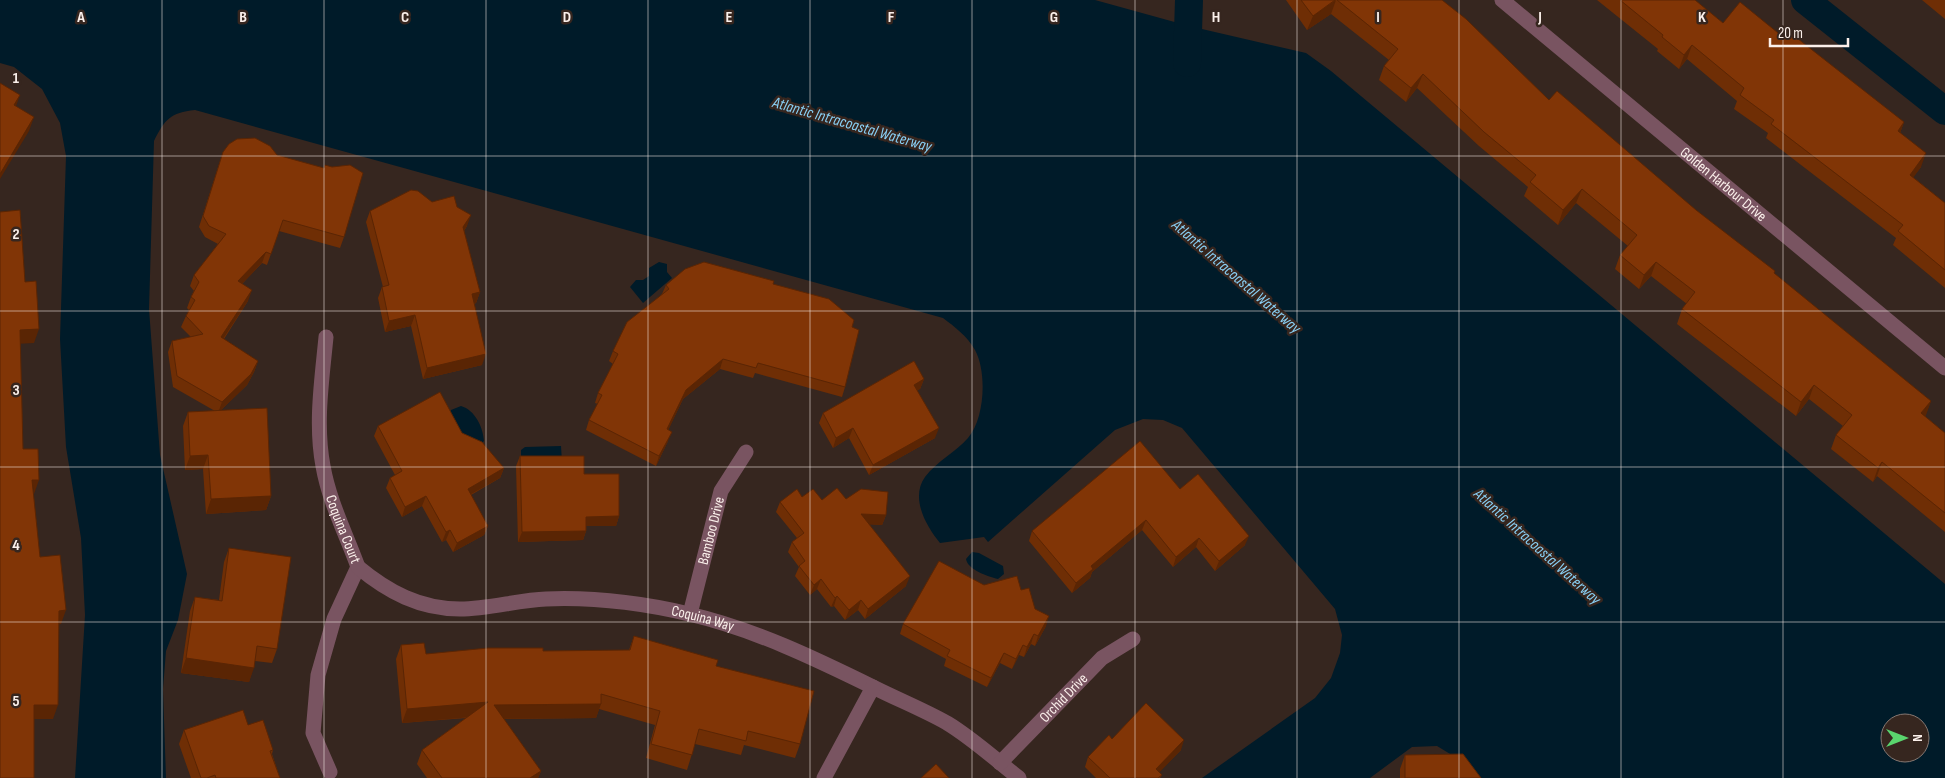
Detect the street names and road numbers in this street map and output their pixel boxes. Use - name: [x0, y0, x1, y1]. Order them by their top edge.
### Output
- street label: Golden Harbour Drive: [1676, 143, 1771, 226]
- street label: Coquina Court: [321, 492, 365, 567]
- street label: Bamboo Drive: [693, 495, 729, 567]
- street label: Coquina Way: [670, 601, 737, 636]
- street label: Orchid Drive: [1035, 669, 1092, 726]

